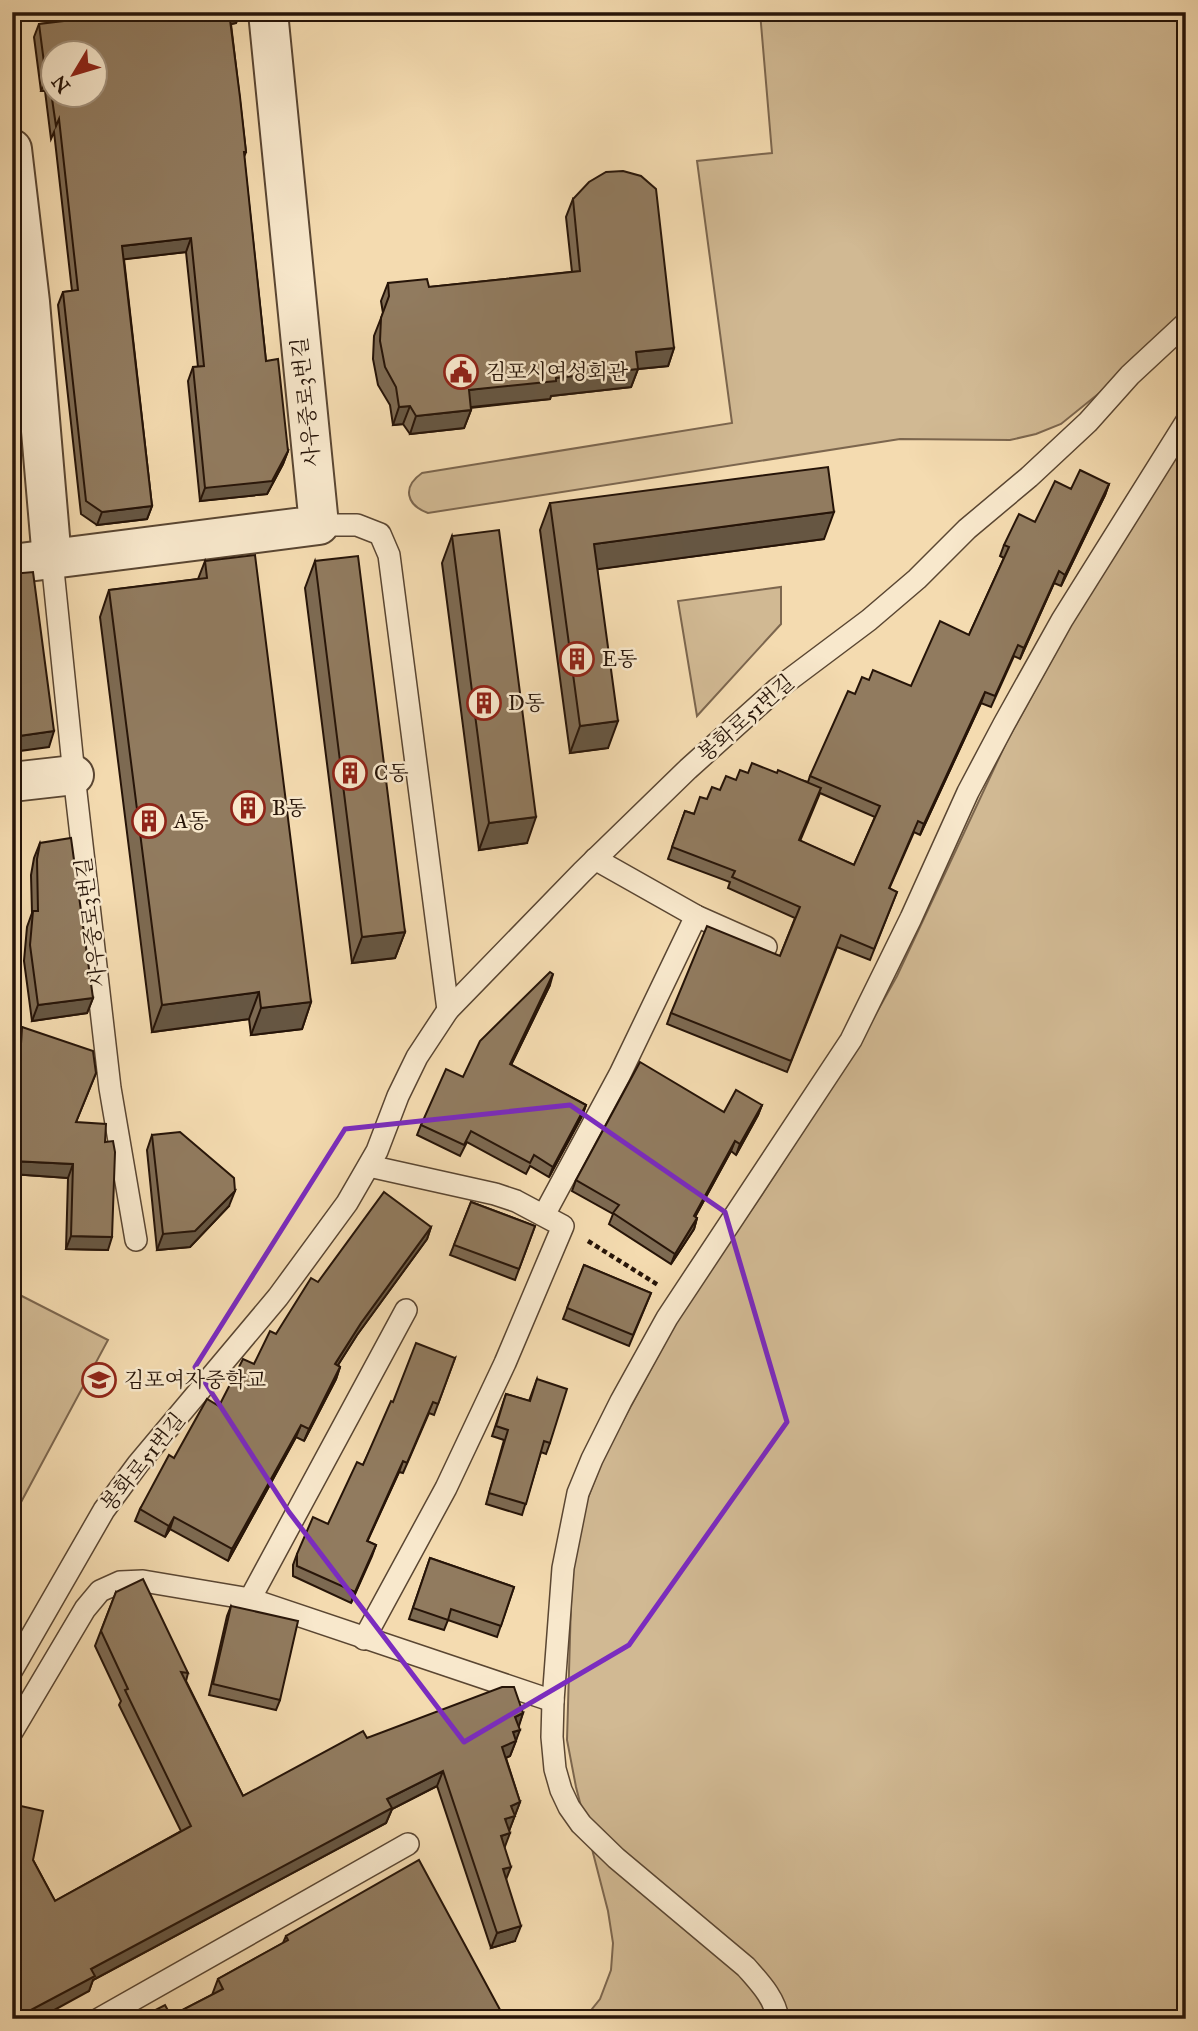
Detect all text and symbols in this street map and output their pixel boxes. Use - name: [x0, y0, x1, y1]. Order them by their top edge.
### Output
- north arrow: [38, 38, 108, 108]
- text: N: [47, 71, 75, 98]
- street label: 사우중로3번길: [286, 336, 326, 468]
- public building icon: 김포시여성회관: [442, 353, 480, 391]
- place label: 김포시여성회관: [486, 359, 629, 385]
- building icon: E동: [558, 640, 596, 678]
- place label: E동: [602, 646, 637, 672]
- street label: 봉화로51번길: [692, 669, 800, 767]
- building icon: D동: [465, 684, 503, 722]
- place label: D동: [508, 690, 545, 716]
- building icon: C동: [331, 754, 369, 792]
- place label: C동: [374, 760, 409, 786]
- building icon: B동: [229, 789, 267, 827]
- place label: B동: [272, 795, 306, 821]
- building icon: A동: [130, 802, 168, 840]
- place label: A동: [173, 808, 208, 834]
- street label: 사우중로3번길: [70, 856, 112, 988]
- school or university icon: 김포여자중학교: [80, 1361, 118, 1399]
- place label: 김포여자중학교: [124, 1367, 266, 1393]
- street label: 봉화로51번길: [95, 1407, 191, 1517]

